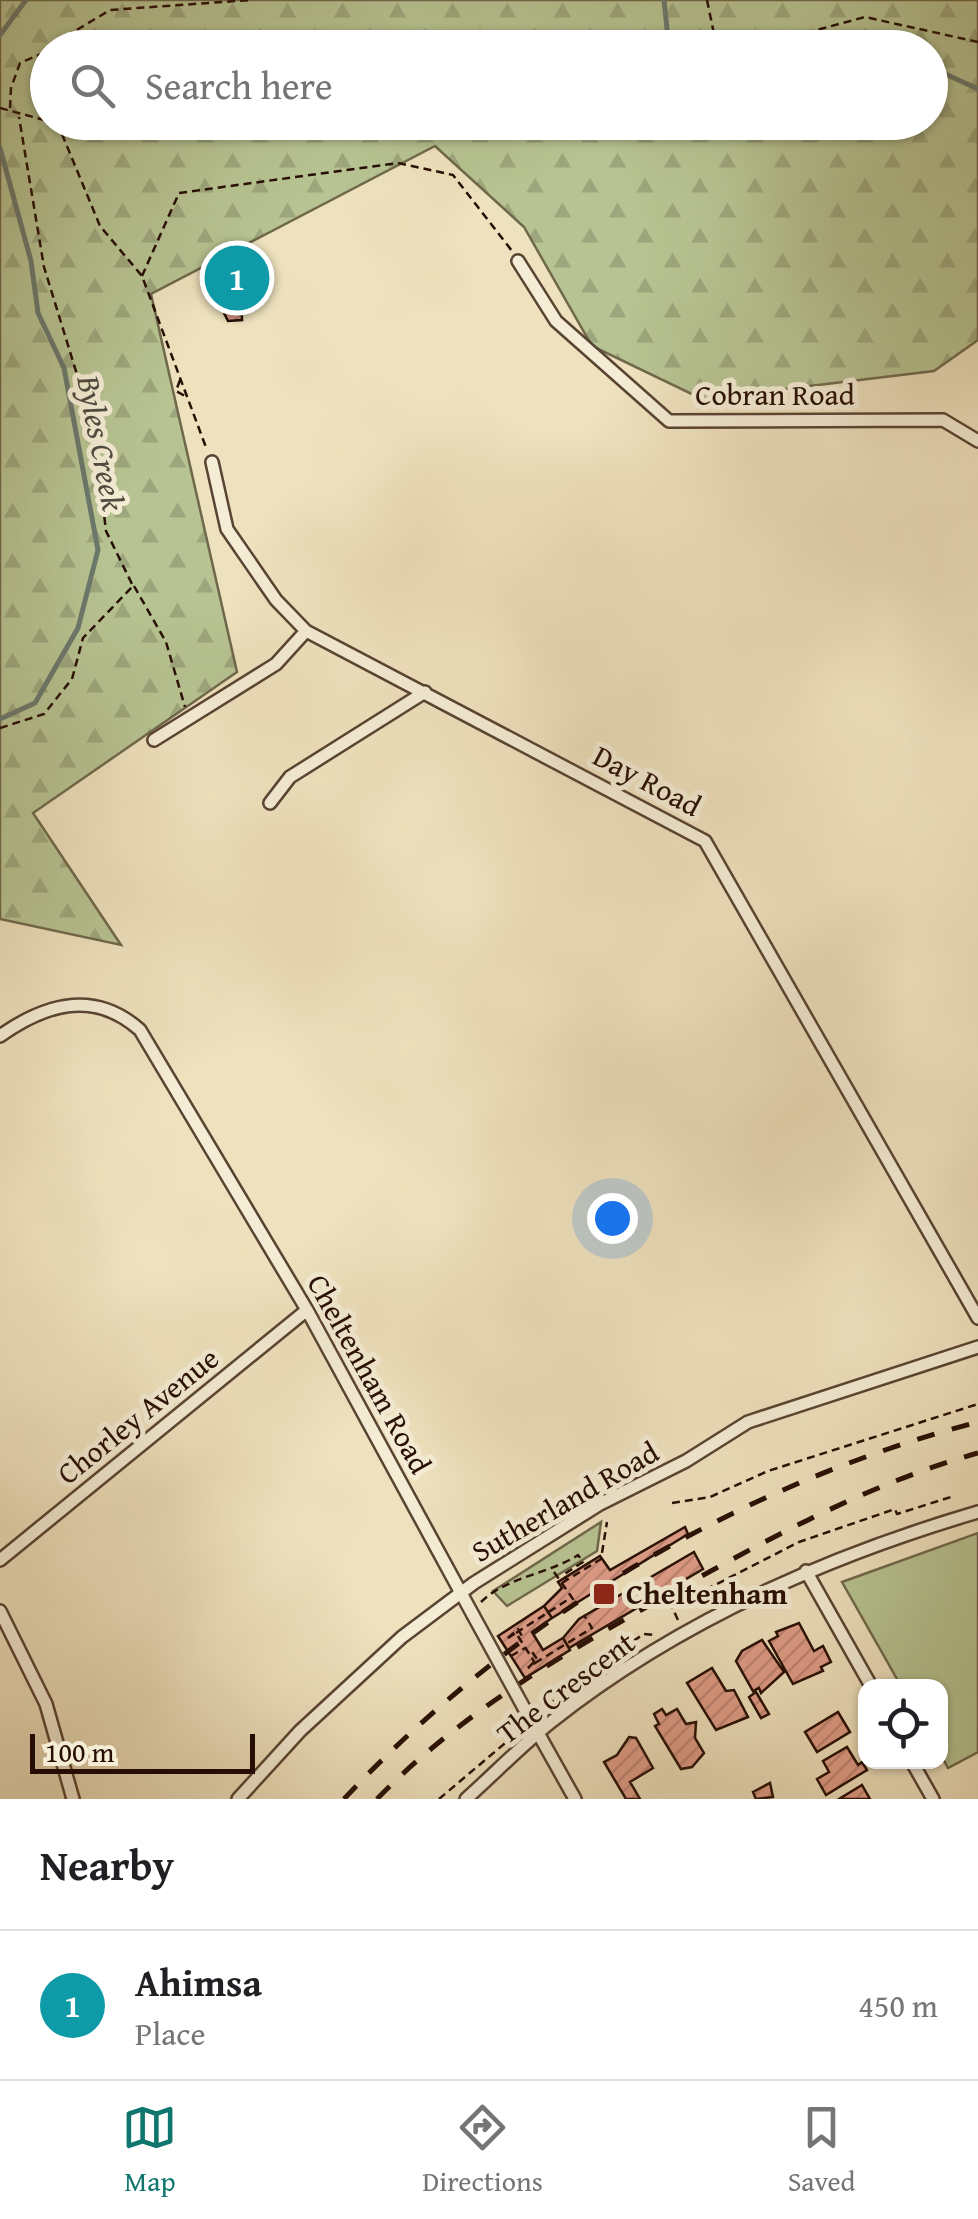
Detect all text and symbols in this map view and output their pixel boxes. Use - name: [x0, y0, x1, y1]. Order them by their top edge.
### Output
- search box: [30, 30, 948, 140]
- text: Search here: [145, 57, 333, 113]
- icon: search: [65, 58, 120, 113]
- pin: 1: [204, 240, 270, 316]
- water label: Byles Creek: [65, 370, 138, 515]
- street label: Cobran Road: [695, 372, 855, 416]
- street label: Day Road: [586, 733, 709, 827]
- your location: [587, 1193, 638, 1244]
- street label: Cheltenham Road: [297, 1266, 443, 1481]
- street label: Chorley Avenue: [47, 1336, 228, 1494]
- street label: Sutherland Road: [463, 1430, 666, 1573]
- place label: Cheltenham: [626, 1571, 788, 1615]
- marker: Cheltenham: [591, 1581, 617, 1607]
- street label: The Crescent: [487, 1620, 644, 1754]
- map controls: [858, 1679, 948, 1769]
- button: locate: [858, 1679, 948, 1769]
- scale bar: [30, 1729, 255, 1774]
- text: 100 m: [45, 1731, 114, 1772]
- text: Nearby: [40, 1834, 174, 1895]
- text: Ahimsa: [135, 1954, 262, 2010]
- text: 1: [64, 1982, 81, 2029]
- text: 450 m: [859, 1982, 938, 2029]
- text: Place: [135, 2010, 206, 2057]
- tab: Map: [122, 2100, 177, 2201]
- tab: Directions: [422, 2100, 543, 2201]
- tab: Saved: [788, 2100, 856, 2201]

